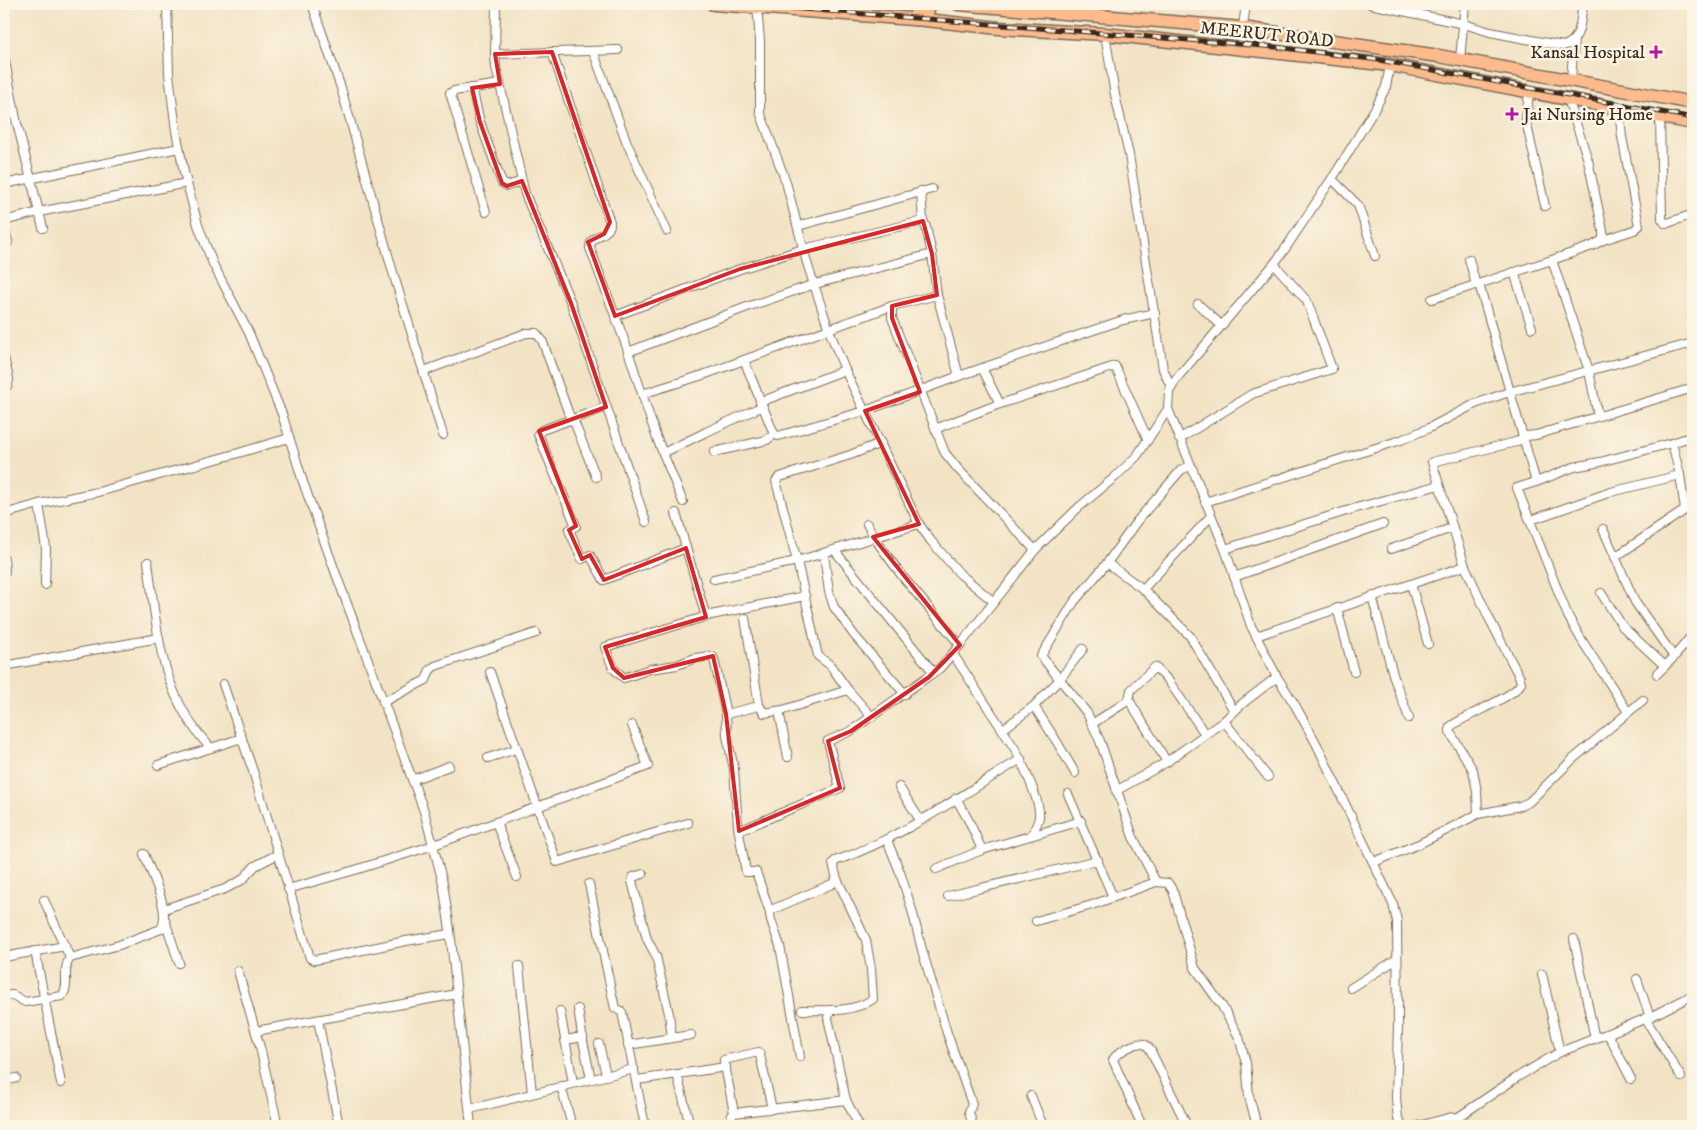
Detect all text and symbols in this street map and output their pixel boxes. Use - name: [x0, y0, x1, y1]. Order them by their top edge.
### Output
- street label: MEERUT ROAD: [1199, 17, 1335, 53]
- place label: Kansal Hospital: [1530, 42, 1646, 64]
- marker: Kansal Hospital: [1649, 45, 1663, 59]
- place label: Jai Nursing Home: [1521, 104, 1653, 126]
- marker: Jai Nursing Home: [1505, 107, 1519, 121]

